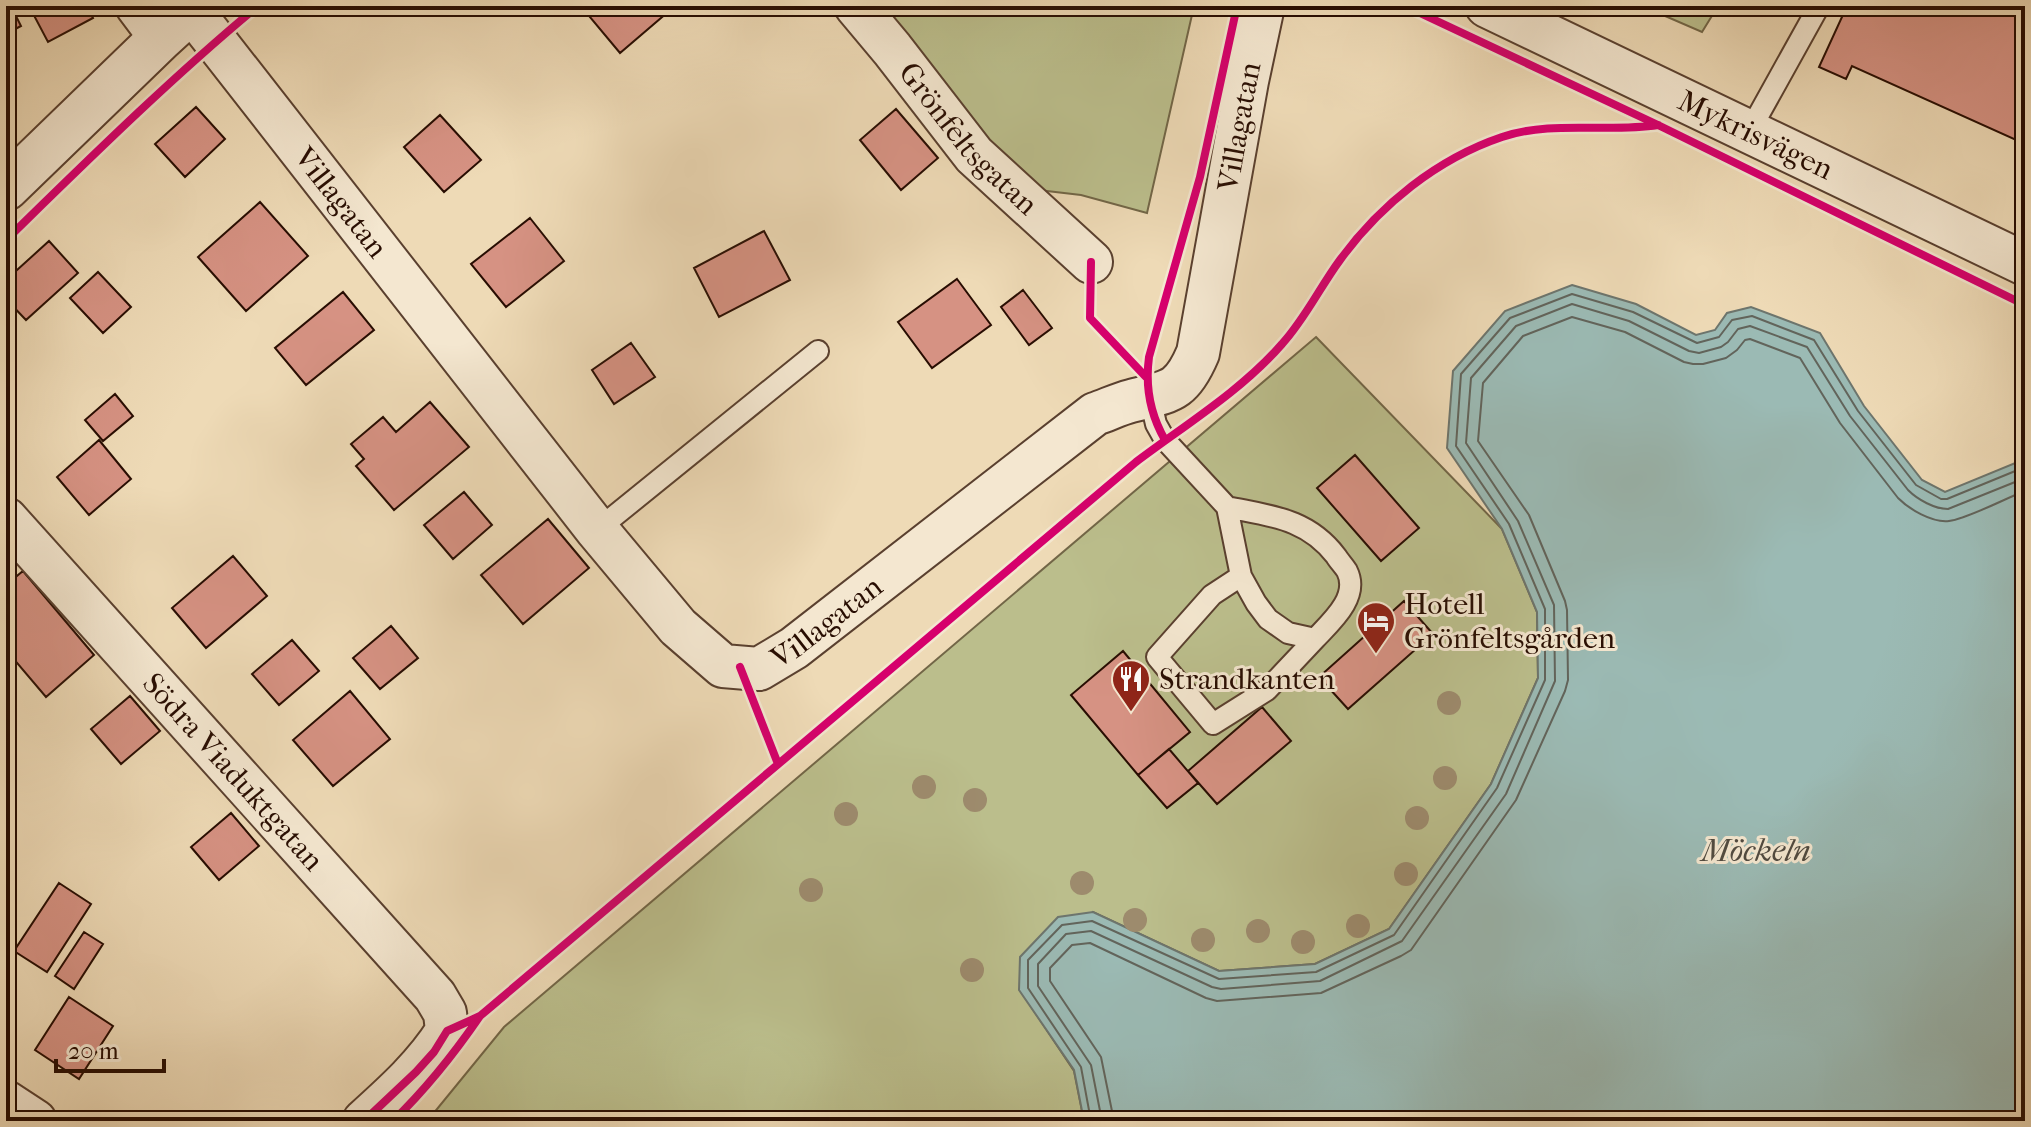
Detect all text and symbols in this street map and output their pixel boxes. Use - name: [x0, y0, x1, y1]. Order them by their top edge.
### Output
- street label: Grönfeltsgatan: [891, 56, 1045, 223]
- street label: Villagatan: [1210, 58, 1269, 195]
- street label: Mykrisvägen: [1672, 83, 1839, 188]
- street label: Villagatan: [286, 140, 395, 265]
- street label: Villagatan: [764, 569, 890, 676]
- place label: Hotell Grönfeltsgården: [1404, 587, 1616, 656]
- hotel icon: Hotell Grönfeltsgården: [1355, 600, 1397, 655]
- restaurant icon: Strandkanten: [1110, 658, 1152, 713]
- place label: Strandkanten: [1159, 662, 1335, 697]
- street label: Södra Viaduktgatan: [135, 666, 331, 879]
- water label: Möckeln: [1699, 832, 1811, 869]
- scale bar: [56, 1023, 164, 1073]
- text: 20 m: [68, 1037, 119, 1065]

